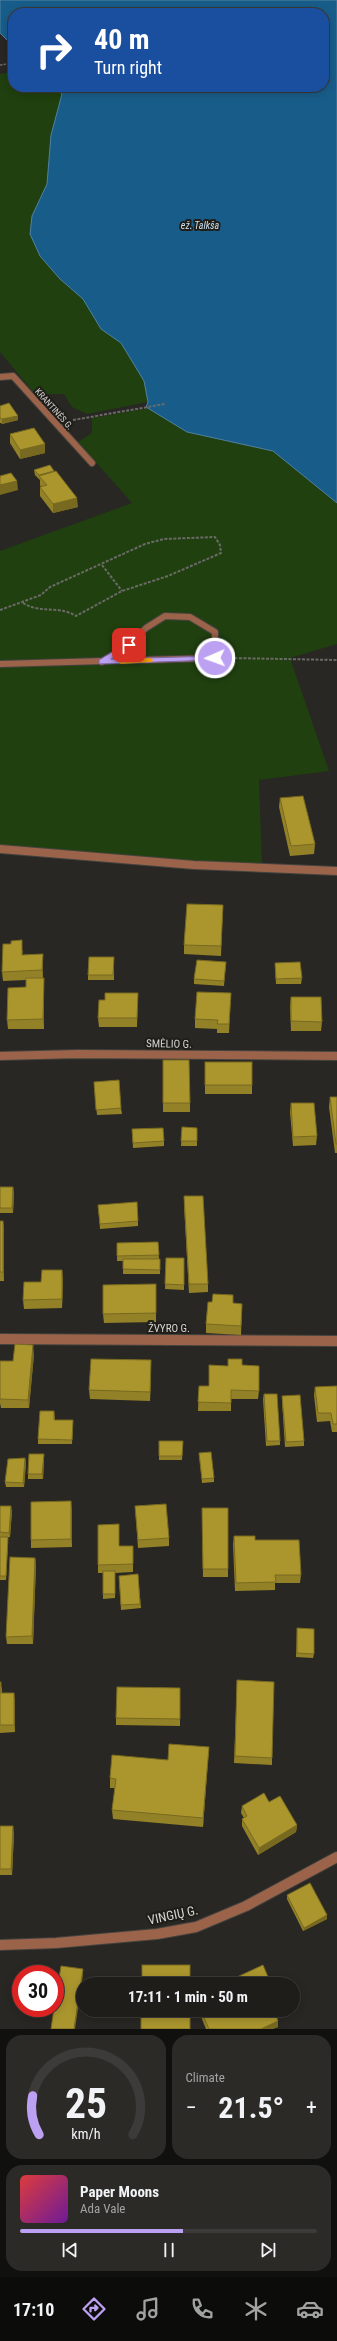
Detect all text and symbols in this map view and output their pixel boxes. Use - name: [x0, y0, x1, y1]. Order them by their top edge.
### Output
- text: 40 m: [94, 23, 150, 56]
- icon: right: [28, 24, 80, 76]
- text: Turn right: [94, 57, 162, 78]
- water label: ež. Talkša: [181, 220, 219, 231]
- street label: KRANTINĖS G.: [33, 386, 75, 432]
- pin: [112, 628, 146, 662]
- icon: arrive: [118, 634, 140, 656]
- position arrow: [194, 637, 236, 679]
- street label: SMĖLIO G.: [146, 1037, 192, 1051]
- street label: ŽVYRO G.: [148, 1322, 190, 1335]
- street label: VINGIŲ G.: [147, 1902, 199, 1928]
- speed limit sign: 30: [12, 1965, 64, 2017]
- text: 17:11 · 1 min · 50 m: [128, 1988, 248, 2006]
- text: Climate: [186, 2070, 225, 2085]
- text: 25: [65, 2079, 107, 2128]
- text: 21.5°: [218, 2090, 284, 2125]
- text: −: [186, 2095, 197, 2120]
- text: +: [306, 2095, 317, 2120]
- text: km/h: [71, 2126, 100, 2142]
- text: Paper Moons: [80, 2183, 159, 2201]
- text: Ada Vale: [80, 2201, 125, 2216]
- icon: previous: [59, 2239, 81, 2261]
- icon: pause: [158, 2239, 180, 2261]
- icon: next: [257, 2239, 279, 2261]
- icon: directions: [80, 2295, 108, 2323]
- icon: music: [134, 2295, 162, 2323]
- icon: phone: [188, 2295, 216, 2323]
- icon: climate: [242, 2295, 270, 2323]
- icon: car: [296, 2295, 324, 2323]
- text: 17:10: [13, 2299, 54, 2320]

